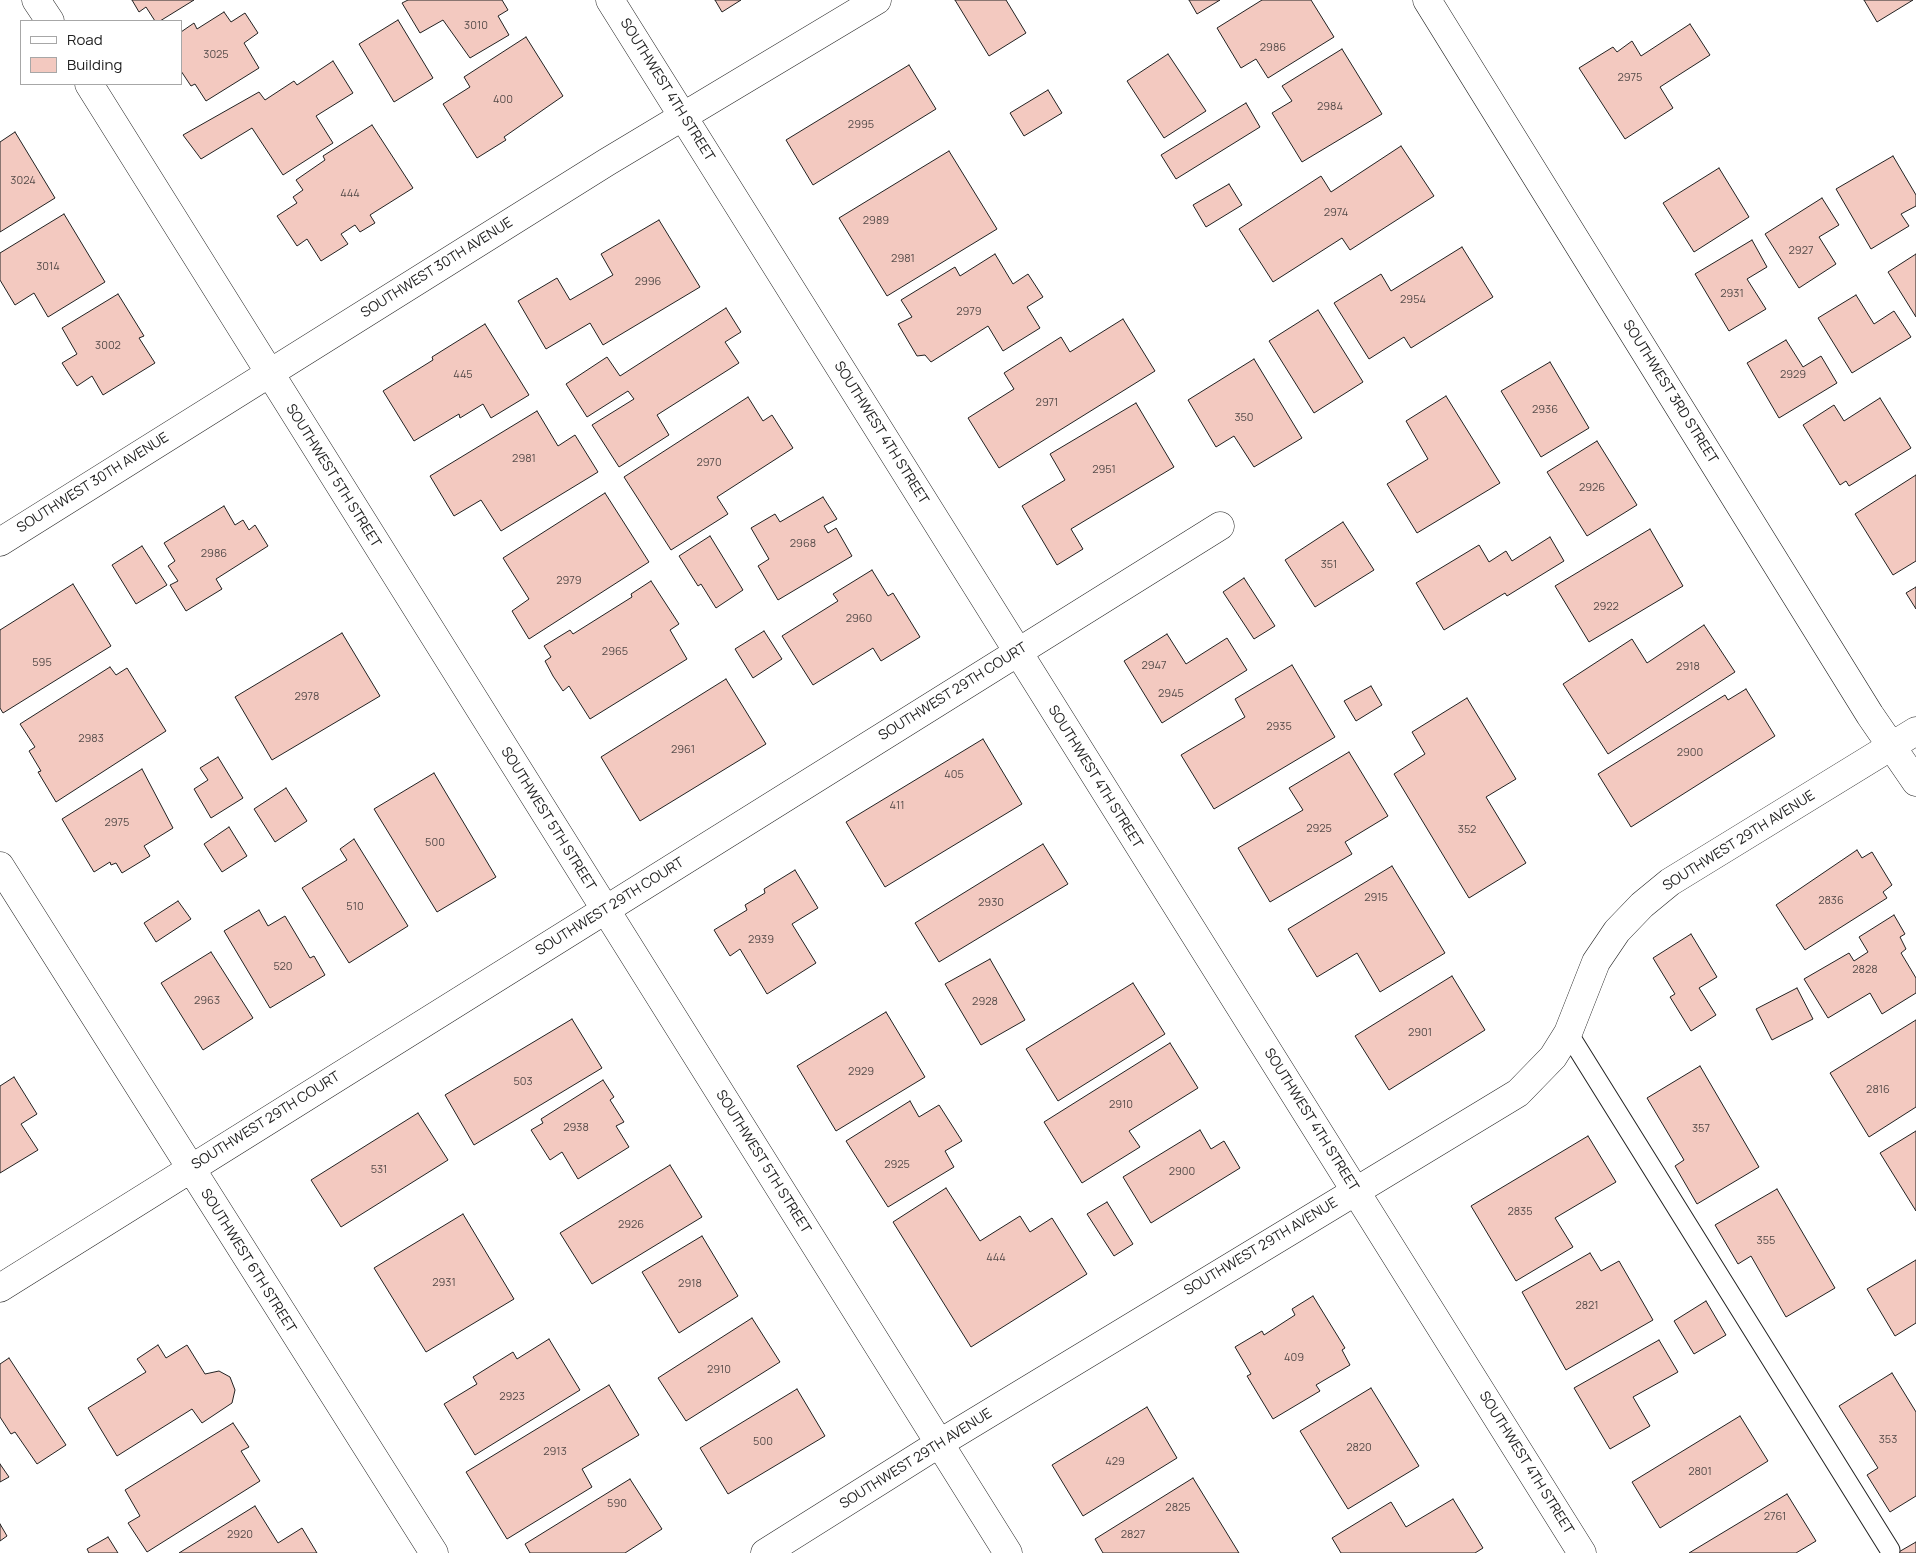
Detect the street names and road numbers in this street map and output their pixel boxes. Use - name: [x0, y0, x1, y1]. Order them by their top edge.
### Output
- street label: SOUTHWEST 4TH STREET: [616, 15, 718, 165]
- street label: SOUTHWEST 30TH AVENUE: [358, 214, 516, 322]
- street label: SOUTHWEST 3RD STREET: [1619, 317, 1721, 467]
- street label: SOUTHWEST 4TH STREET: [830, 358, 932, 508]
- street label: SOUTHWEST 5TH STREET: [282, 401, 384, 551]
- street label: SOUTHWEST 30TH AVENUE: [14, 429, 172, 537]
- street label: SOUTHWEST 29TH COURT: [876, 639, 1030, 745]
- street label: SOUTHWEST 4TH STREET: [1044, 702, 1146, 852]
- street label: SOUTHWEST 5TH STREET: [497, 744, 599, 894]
- street label: SOUTHWEST 29TH AVENUE: [1660, 787, 1818, 895]
- street label: SOUTHWEST 29TH COURT: [533, 854, 687, 960]
- street label: SOUTHWEST 4TH STREET: [1260, 1045, 1362, 1195]
- street label: SOUTHWEST 29TH COURT: [189, 1068, 343, 1174]
- street label: SOUTHWEST 5TH STREET: [712, 1087, 814, 1237]
- street label: SOUTHWEST 6TH STREET: [197, 1186, 299, 1336]
- street label: SOUTHWEST 29TH AVENUE: [1181, 1194, 1341, 1300]
- street label: SOUTHWEST 4TH STREET: [1475, 1388, 1577, 1538]
- street label: SOUTHWEST 29TH AVENUE: [837, 1405, 995, 1513]

